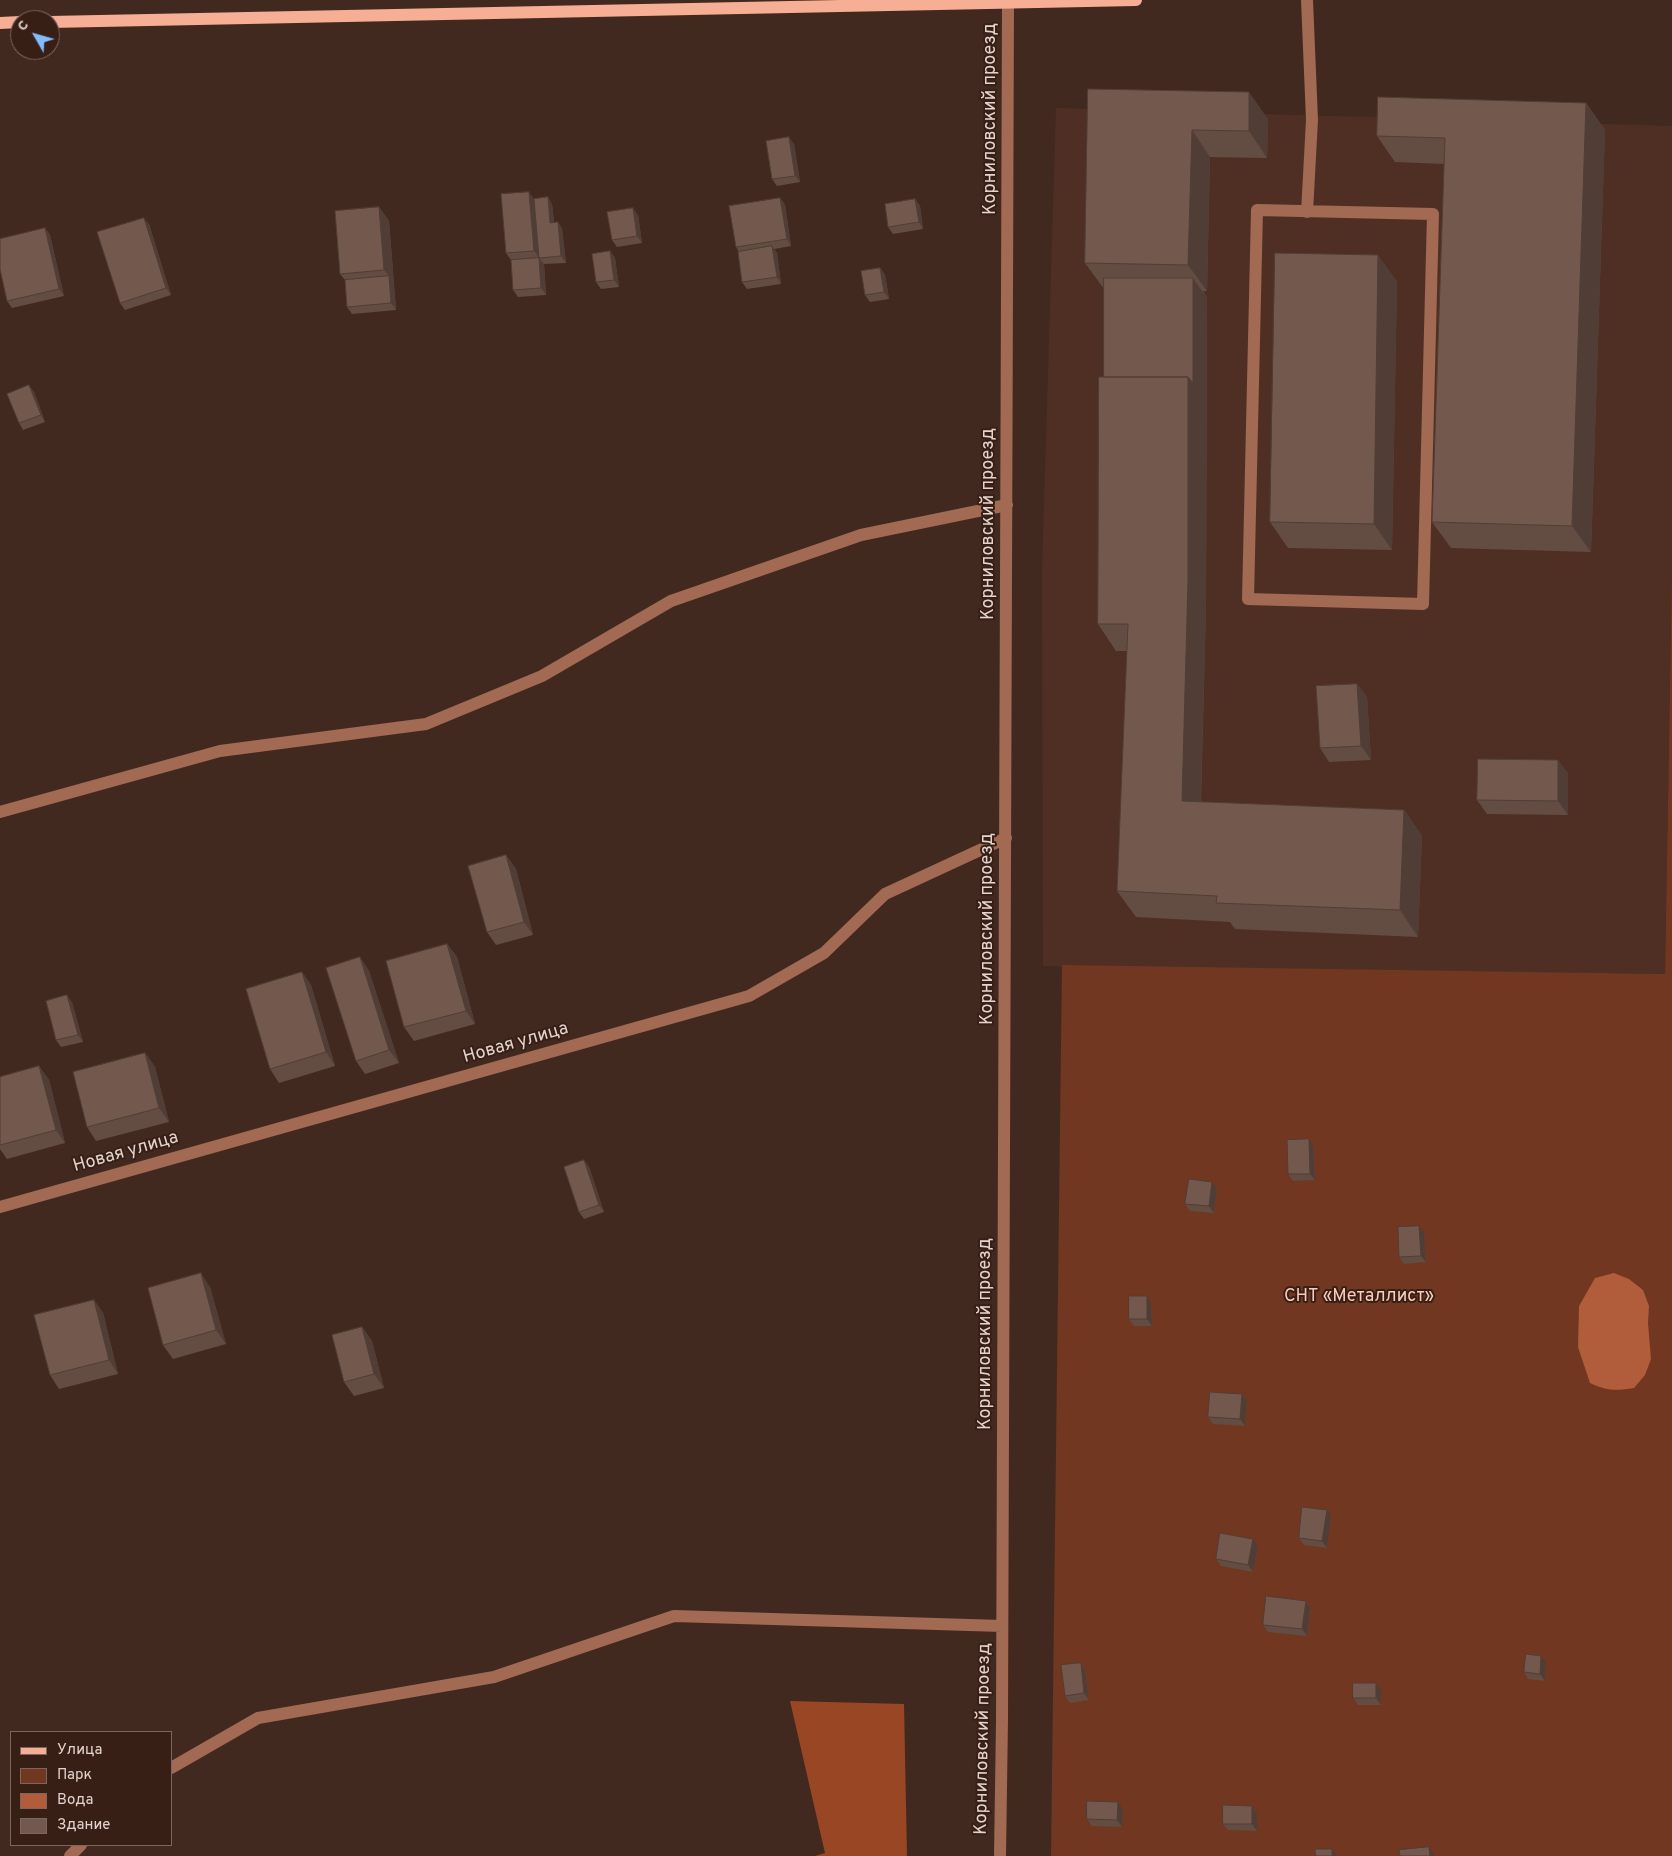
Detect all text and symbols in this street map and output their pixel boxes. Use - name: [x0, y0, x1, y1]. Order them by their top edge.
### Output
- north arrow: [10, 10, 60, 60]
- text: С: [14, 17, 33, 35]
- street label: Корниловский проезд: [980, 23, 1002, 215]
- street label: Корниловский проезд: [978, 428, 1000, 620]
- street label: Корниловский проезд: [977, 833, 999, 1025]
- street label: Новая улица: [461, 1019, 571, 1069]
- street label: Новая улица: [71, 1128, 181, 1178]
- street label: Корниловский проезд: [975, 1238, 997, 1430]
- park label: СНТ «Металлист»: [1284, 1286, 1434, 1308]
- street label: Корниловский проезд: [972, 1643, 996, 1835]
- legend: [10, 1731, 172, 1846]
- text: Улица: [57, 1741, 102, 1760]
- text: Парк: [57, 1766, 92, 1785]
- text: Вода: [57, 1791, 93, 1810]
- text: Здание: [57, 1816, 110, 1835]

